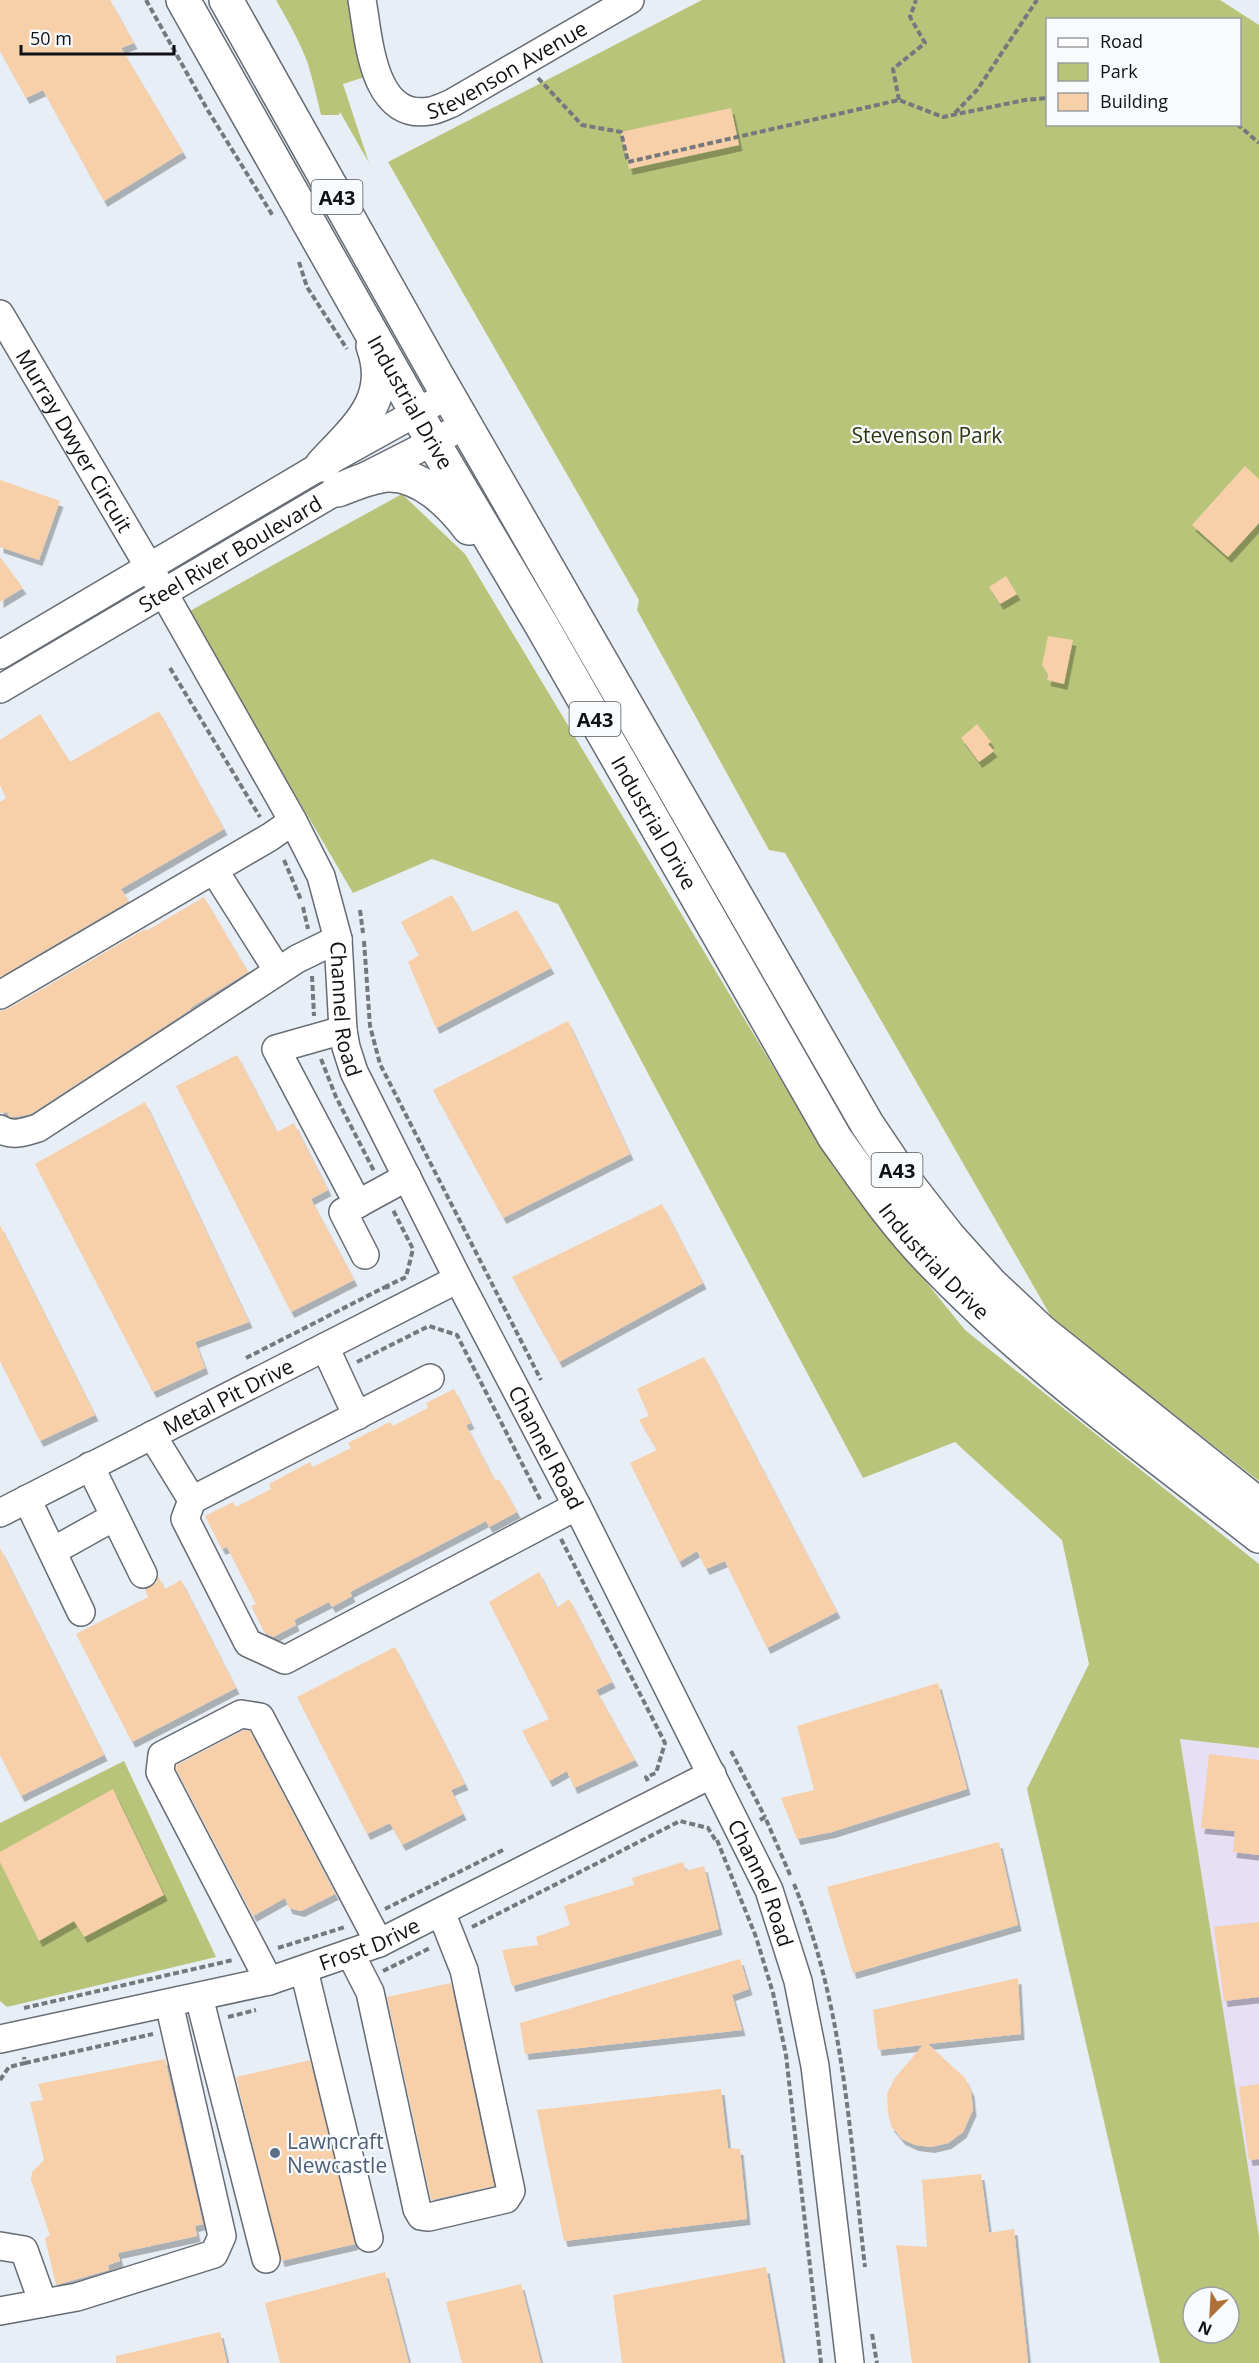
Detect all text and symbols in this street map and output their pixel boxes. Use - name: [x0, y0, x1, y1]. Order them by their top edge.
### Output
- street label: Stevenson Avenue: [424, 14, 592, 125]
- scale bar: [21, 18, 174, 56]
- legend: [1046, 18, 1241, 126]
- text: 50 m: [30, 26, 72, 50]
- text: Road: [1100, 29, 1143, 53]
- text: Park: [1100, 59, 1138, 83]
- text: Building: [1100, 89, 1168, 113]
- road number: A43: [312, 180, 362, 214]
- street label: Industrial Drive: [361, 330, 460, 474]
- street label: Murray Dwyer Circuit: [10, 344, 139, 537]
- park label: Stevenson Park: [852, 421, 1002, 449]
- street label: Steel River Boulevard: [133, 489, 327, 618]
- road number: A43: [570, 702, 620, 736]
- street label: Industrial Drive: [605, 750, 704, 894]
- street label: Channel Road: [324, 941, 369, 1080]
- road number: A43: [872, 1153, 922, 1187]
- street label: Industrial Drive: [873, 1197, 996, 1325]
- street label: Metal Pit Drive: [158, 1352, 298, 1442]
- street label: Channel Road: [502, 1381, 590, 1514]
- street label: Channel Road: [722, 1814, 800, 1950]
- street label: Frost Drive: [315, 1911, 424, 1977]
- place label: Lawncraft Newcastle: [287, 2127, 387, 2179]
- marker: Lawncraft Newcastle: [268, 2146, 282, 2160]
- north arrow: [1181, 2285, 1241, 2345]
- text: N: [1194, 2316, 1215, 2341]

